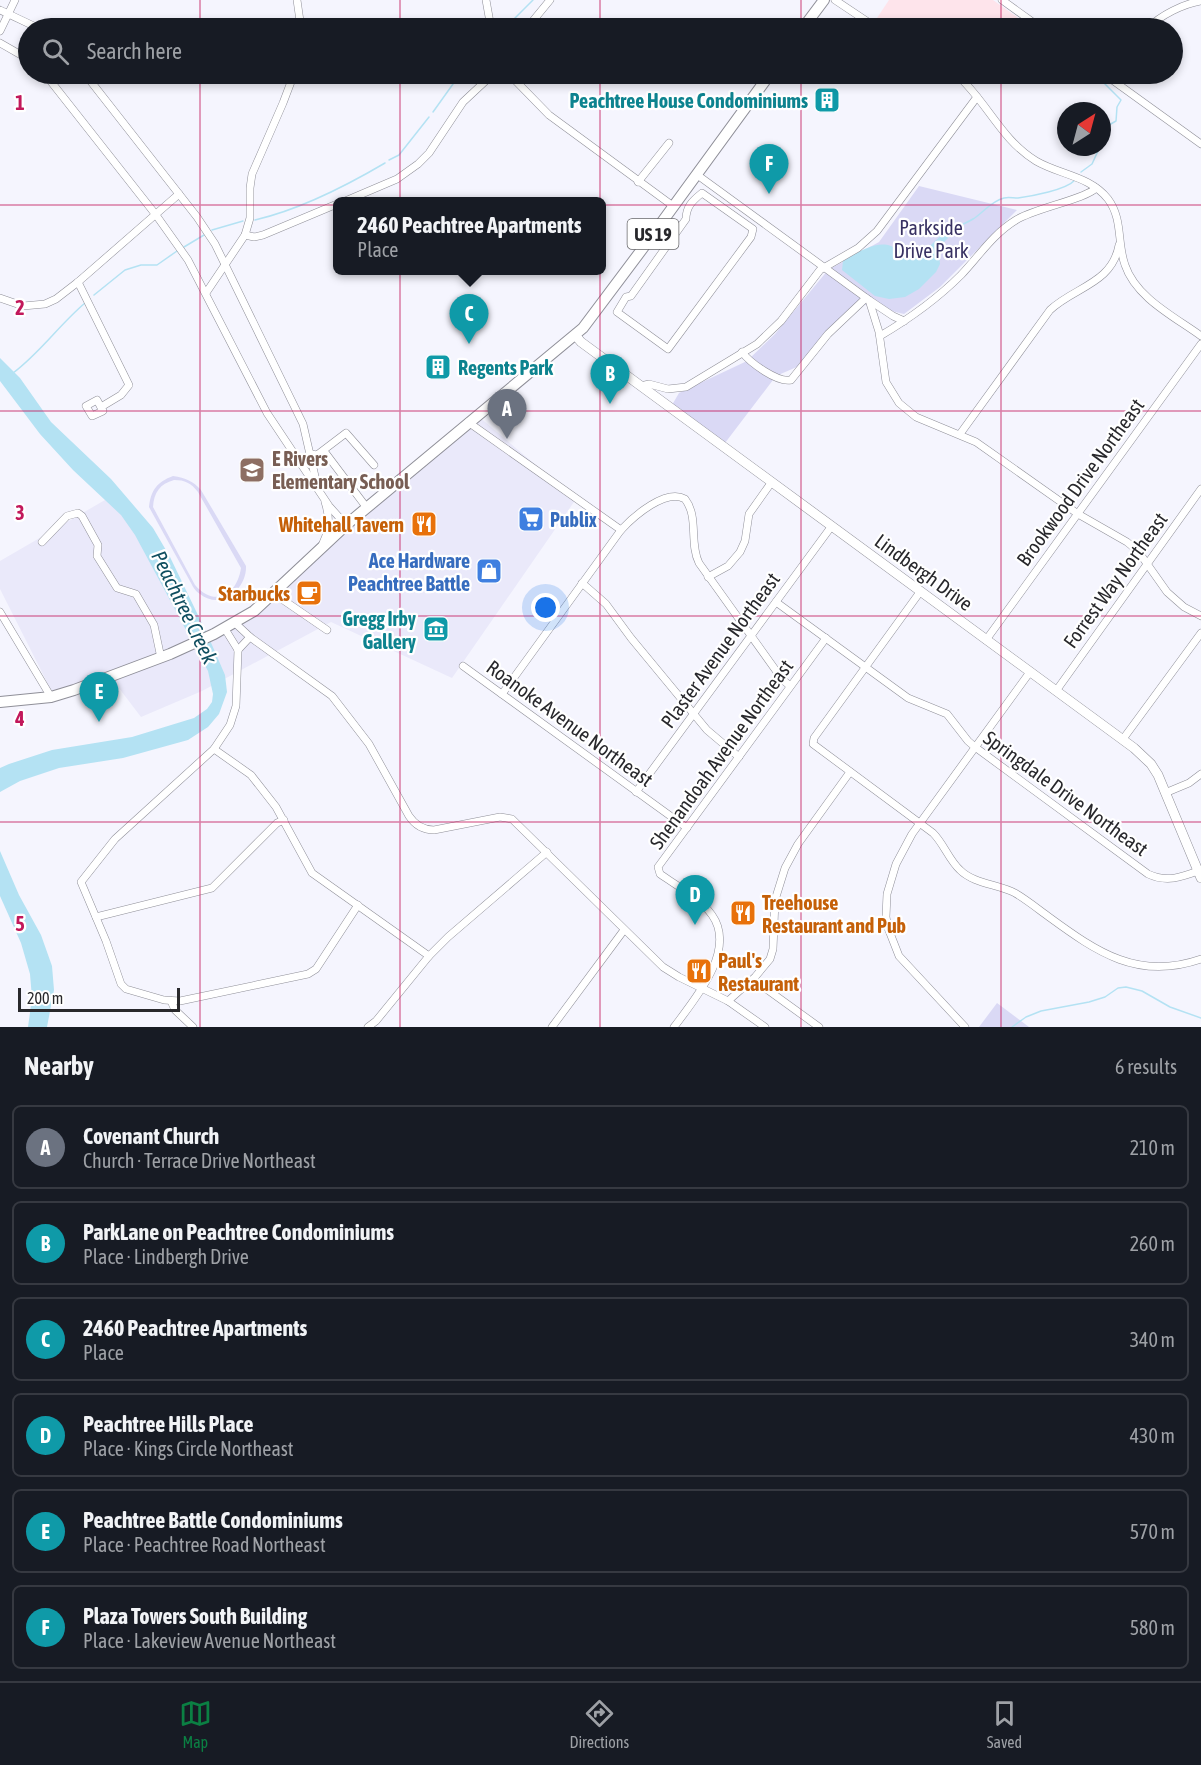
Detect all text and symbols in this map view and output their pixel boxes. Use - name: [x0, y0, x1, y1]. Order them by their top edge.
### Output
- search box: [18, 18, 1183, 84]
- icon: search: [39, 35, 72, 68]
- text: Search here: [87, 38, 182, 64]
- building icon: Peachtree House Condominiums: [812, 85, 842, 115]
- place label: Peachtree House Condominiums: [570, 89, 808, 112]
- text: 1: [15, 91, 25, 114]
- north arrow: [1057, 102, 1111, 156]
- pin: F: [750, 144, 788, 194]
- popup: [333, 197, 606, 275]
- text: 2460 Peachtree Apartments: [357, 212, 582, 238]
- park label: Parkside Drive Park: [894, 216, 969, 262]
- road number: US 19: [628, 219, 678, 249]
- text: Place: [357, 238, 398, 261]
- pin: C: [450, 294, 488, 344]
- text: 2: [15, 296, 25, 319]
- building icon: Regents Park: [423, 352, 453, 382]
- pin: B: [590, 354, 630, 404]
- place label: Regents Park: [458, 356, 553, 379]
- pin: A: [488, 390, 526, 439]
- street label: Brookwood Drive Northeast: [1012, 394, 1148, 570]
- place label: E Rivers Elementary School: [272, 447, 410, 493]
- school or university icon: E Rivers Elementary School: [237, 455, 267, 485]
- text: 3: [15, 501, 25, 524]
- supermarket icon: Publix: [516, 504, 546, 534]
- place label: Publix: [550, 508, 597, 531]
- street label: Forrest Way Northeast: [1058, 508, 1172, 652]
- restaurant icon: Whitehall Tavern: [409, 509, 439, 539]
- place label: Whitehall Tavern: [278, 513, 404, 536]
- street label: Lindbergh Drive: [871, 529, 977, 615]
- water label: Peachtree Creek: [147, 546, 223, 668]
- place label: Ace Hardware Peachtree Battle: [348, 549, 470, 595]
- shop icon: Ace Hardware Peachtree Battle: [474, 556, 504, 586]
- street label: Plaster Avenue Northeast: [656, 568, 784, 732]
- cafe icon: Starbucks: [294, 578, 324, 608]
- place label: Starbucks: [218, 582, 290, 605]
- your location: [531, 593, 560, 622]
- place label: Gregg Irby Gallery: [342, 607, 417, 653]
- museum icon: Gregg Irby Gallery: [421, 614, 451, 644]
- street label: Roanoke Avenue Northeast: [482, 655, 658, 791]
- street label: Shenandoah Avenue Northeast: [645, 655, 797, 853]
- pin: E: [80, 672, 118, 722]
- text: 4: [14, 707, 25, 730]
- street label: Springdale Drive Northeast: [980, 726, 1153, 860]
- pin: D: [676, 876, 714, 925]
- place label: Treehouse Restaurant and Pub: [762, 891, 906, 937]
- restaurant icon: Treehouse Restaurant and Pub: [728, 898, 758, 928]
- text: 5: [15, 912, 25, 935]
- place label: Paul's Restaurant: [718, 949, 799, 995]
- restaurant icon: Paul's Restaurant: [684, 956, 714, 986]
- scale bar: [18, 985, 180, 1013]
- text: 200 m: [27, 989, 63, 1007]
- text: Nearby: [24, 1051, 94, 1081]
- text: 6 results: [1115, 1055, 1177, 1078]
- text: Covenant Church: [83, 1123, 219, 1149]
- text: A: [41, 1136, 50, 1159]
- text: 210 m: [1130, 1136, 1175, 1159]
- text: Church · Terrace Drive Northeast: [83, 1149, 316, 1172]
- text: ParkLane on Peachtree Condominiums: [83, 1219, 394, 1245]
- text: B: [41, 1232, 50, 1255]
- text: 260 m: [1130, 1232, 1175, 1255]
- text: Place · Lindbergh Drive: [83, 1245, 249, 1268]
- text: 2460 Peachtree Apartments: [83, 1315, 307, 1341]
- text: C: [41, 1328, 50, 1351]
- text: 340 m: [1130, 1328, 1175, 1351]
- text: Place: [83, 1341, 124, 1364]
- text: Peachtree Hills Place: [83, 1411, 254, 1437]
- text: D: [40, 1424, 51, 1447]
- text: 430 m: [1130, 1424, 1175, 1447]
- text: Place · Kings Circle Northeast: [83, 1437, 294, 1460]
- text: Peachtree Battle Condominiums: [83, 1507, 343, 1533]
- text: E: [41, 1520, 50, 1543]
- text: 570 m: [1130, 1520, 1175, 1543]
- text: Place · Peachtree Road Northeast: [83, 1533, 326, 1556]
- text: Plaza Towers South Building: [83, 1603, 307, 1629]
- text: F: [41, 1616, 50, 1639]
- text: 580 m: [1130, 1616, 1175, 1639]
- text: Place · Lakeview Avenue Northeast: [83, 1629, 336, 1652]
- tab: Map: [179, 1697, 212, 1751]
- tab: Directions: [569, 1697, 629, 1751]
- tab: Saved: [987, 1697, 1022, 1751]

